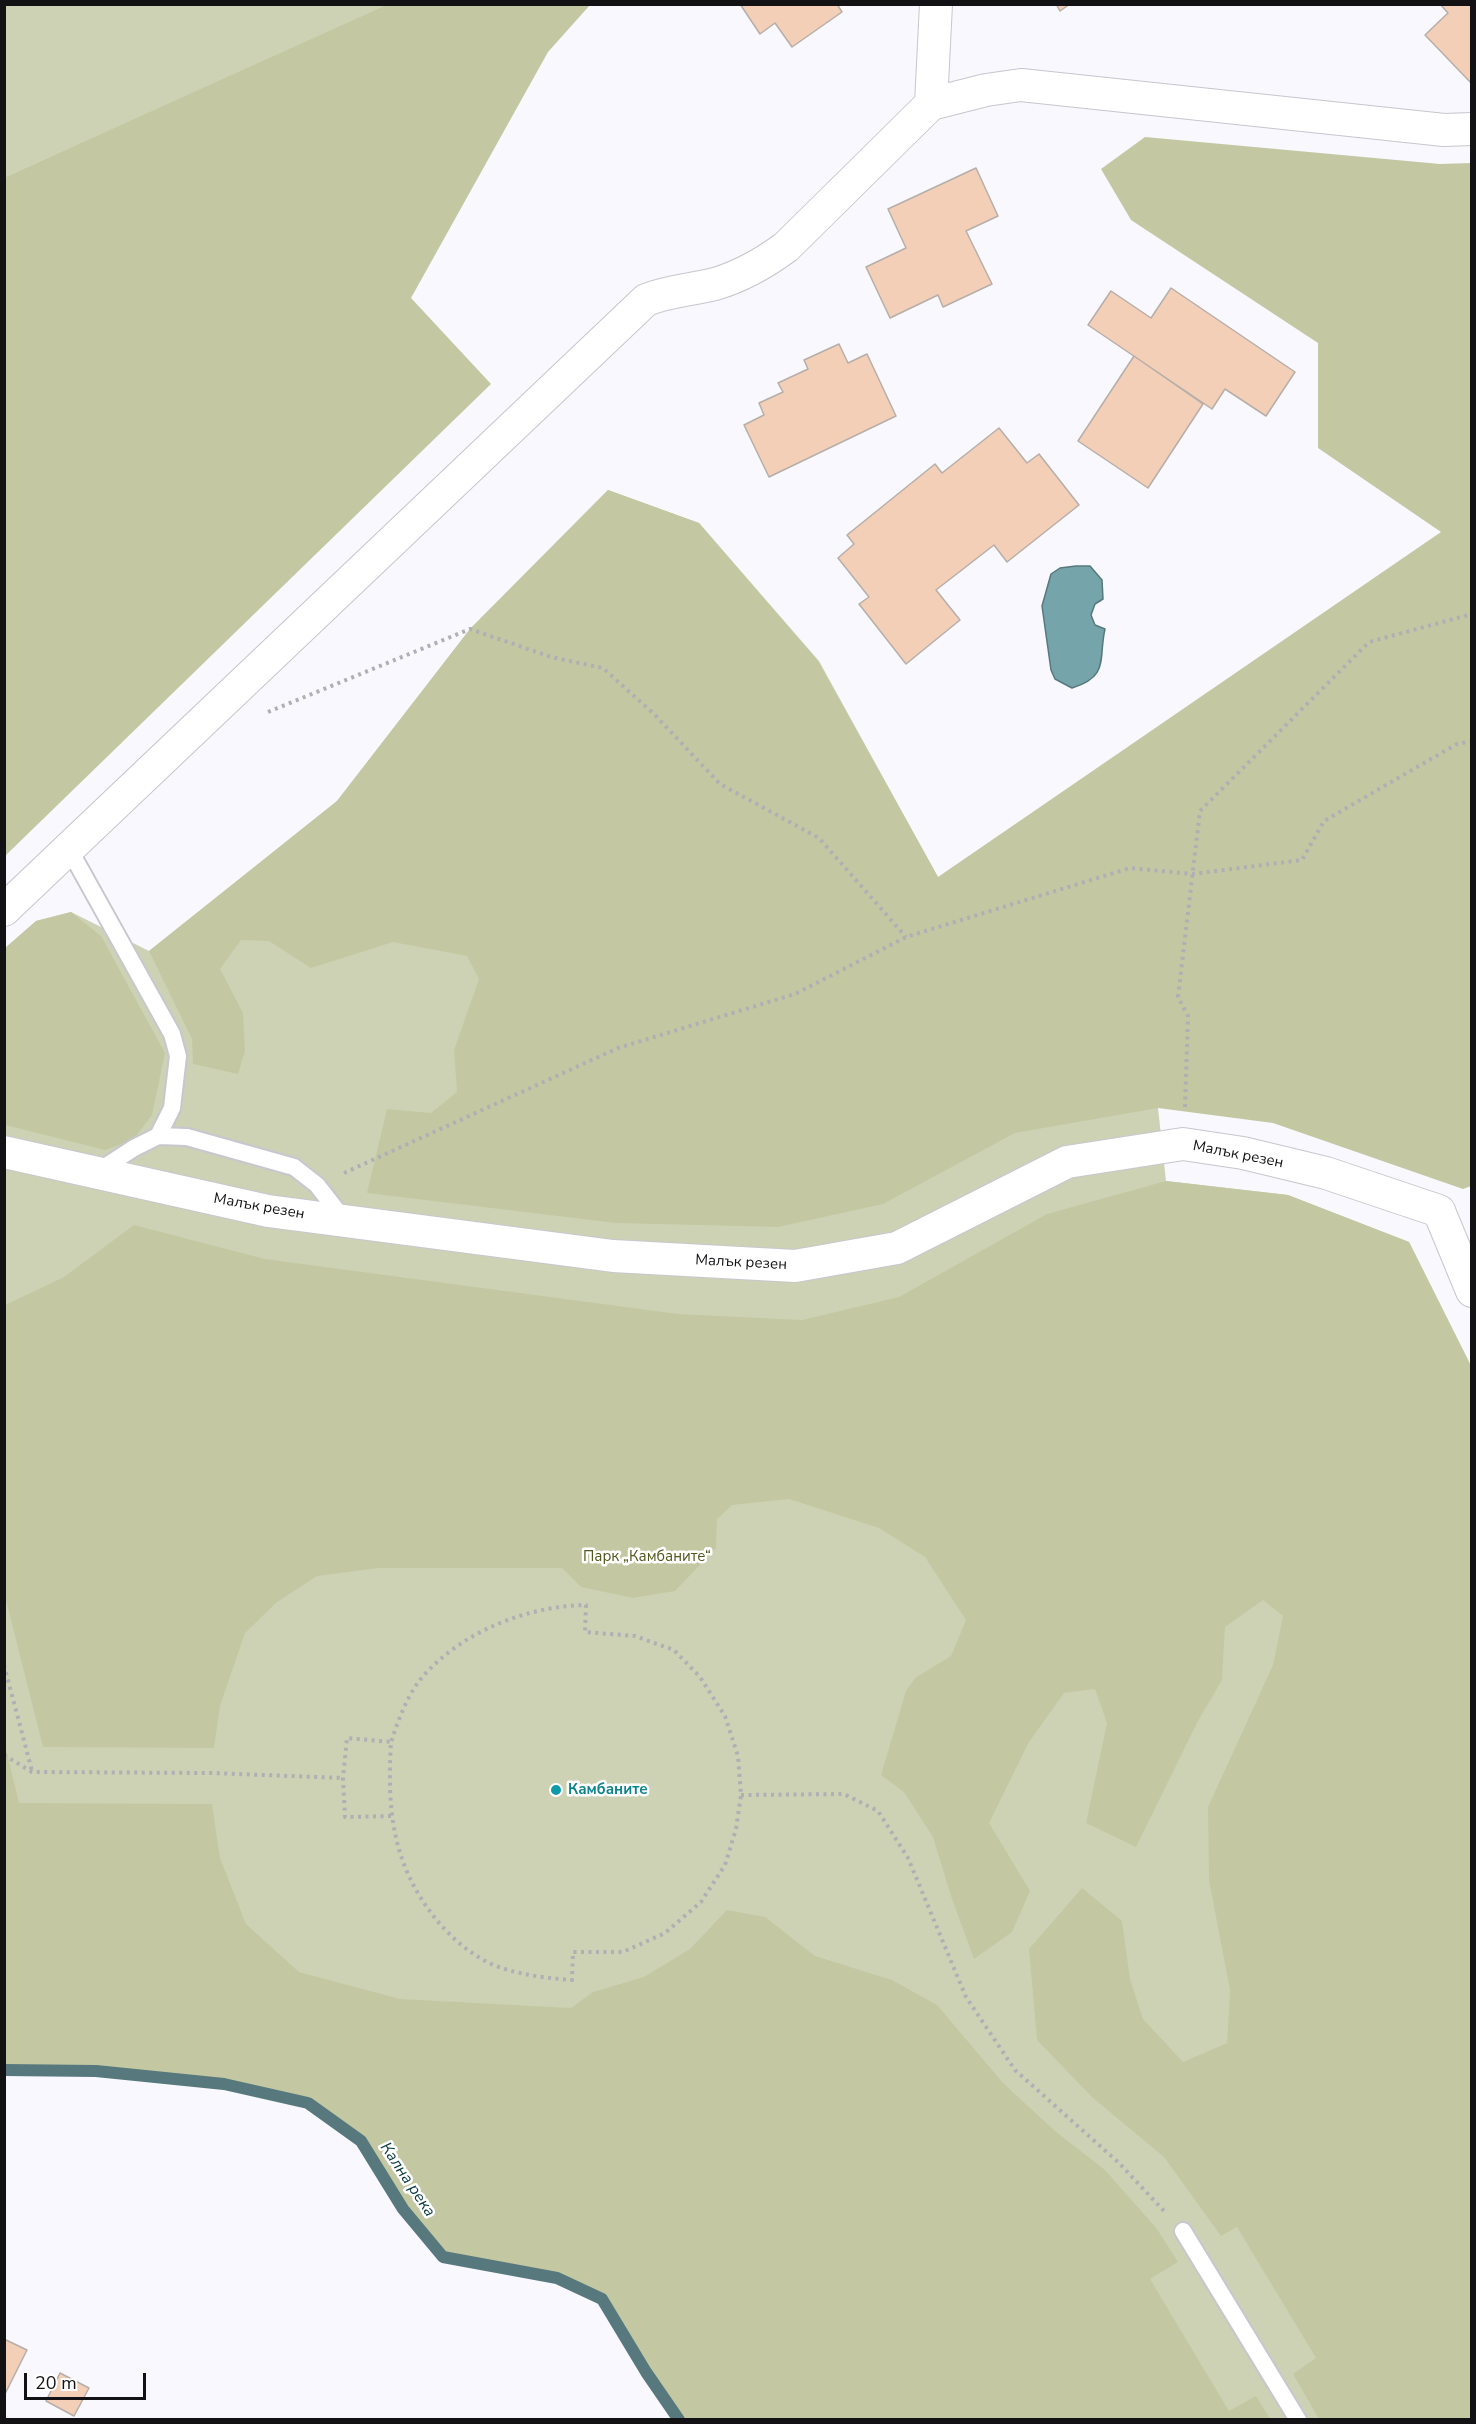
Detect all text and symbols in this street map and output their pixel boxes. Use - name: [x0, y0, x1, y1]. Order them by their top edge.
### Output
- street label: Малък резен: [1191, 1137, 1285, 1173]
- street label: Малък резен: [212, 1190, 306, 1224]
- street label: Малък резен: [695, 1252, 787, 1274]
- park label: Парк „Камбаните“: [583, 1548, 711, 1566]
- place label: Камбаните: [568, 1781, 648, 1799]
- marker: Камбаните: [549, 1783, 563, 1797]
- water label: Кална река: [375, 2139, 439, 2221]
- scale bar: [27, 2361, 148, 2399]
- text: 20 m: [35, 2371, 77, 2395]

